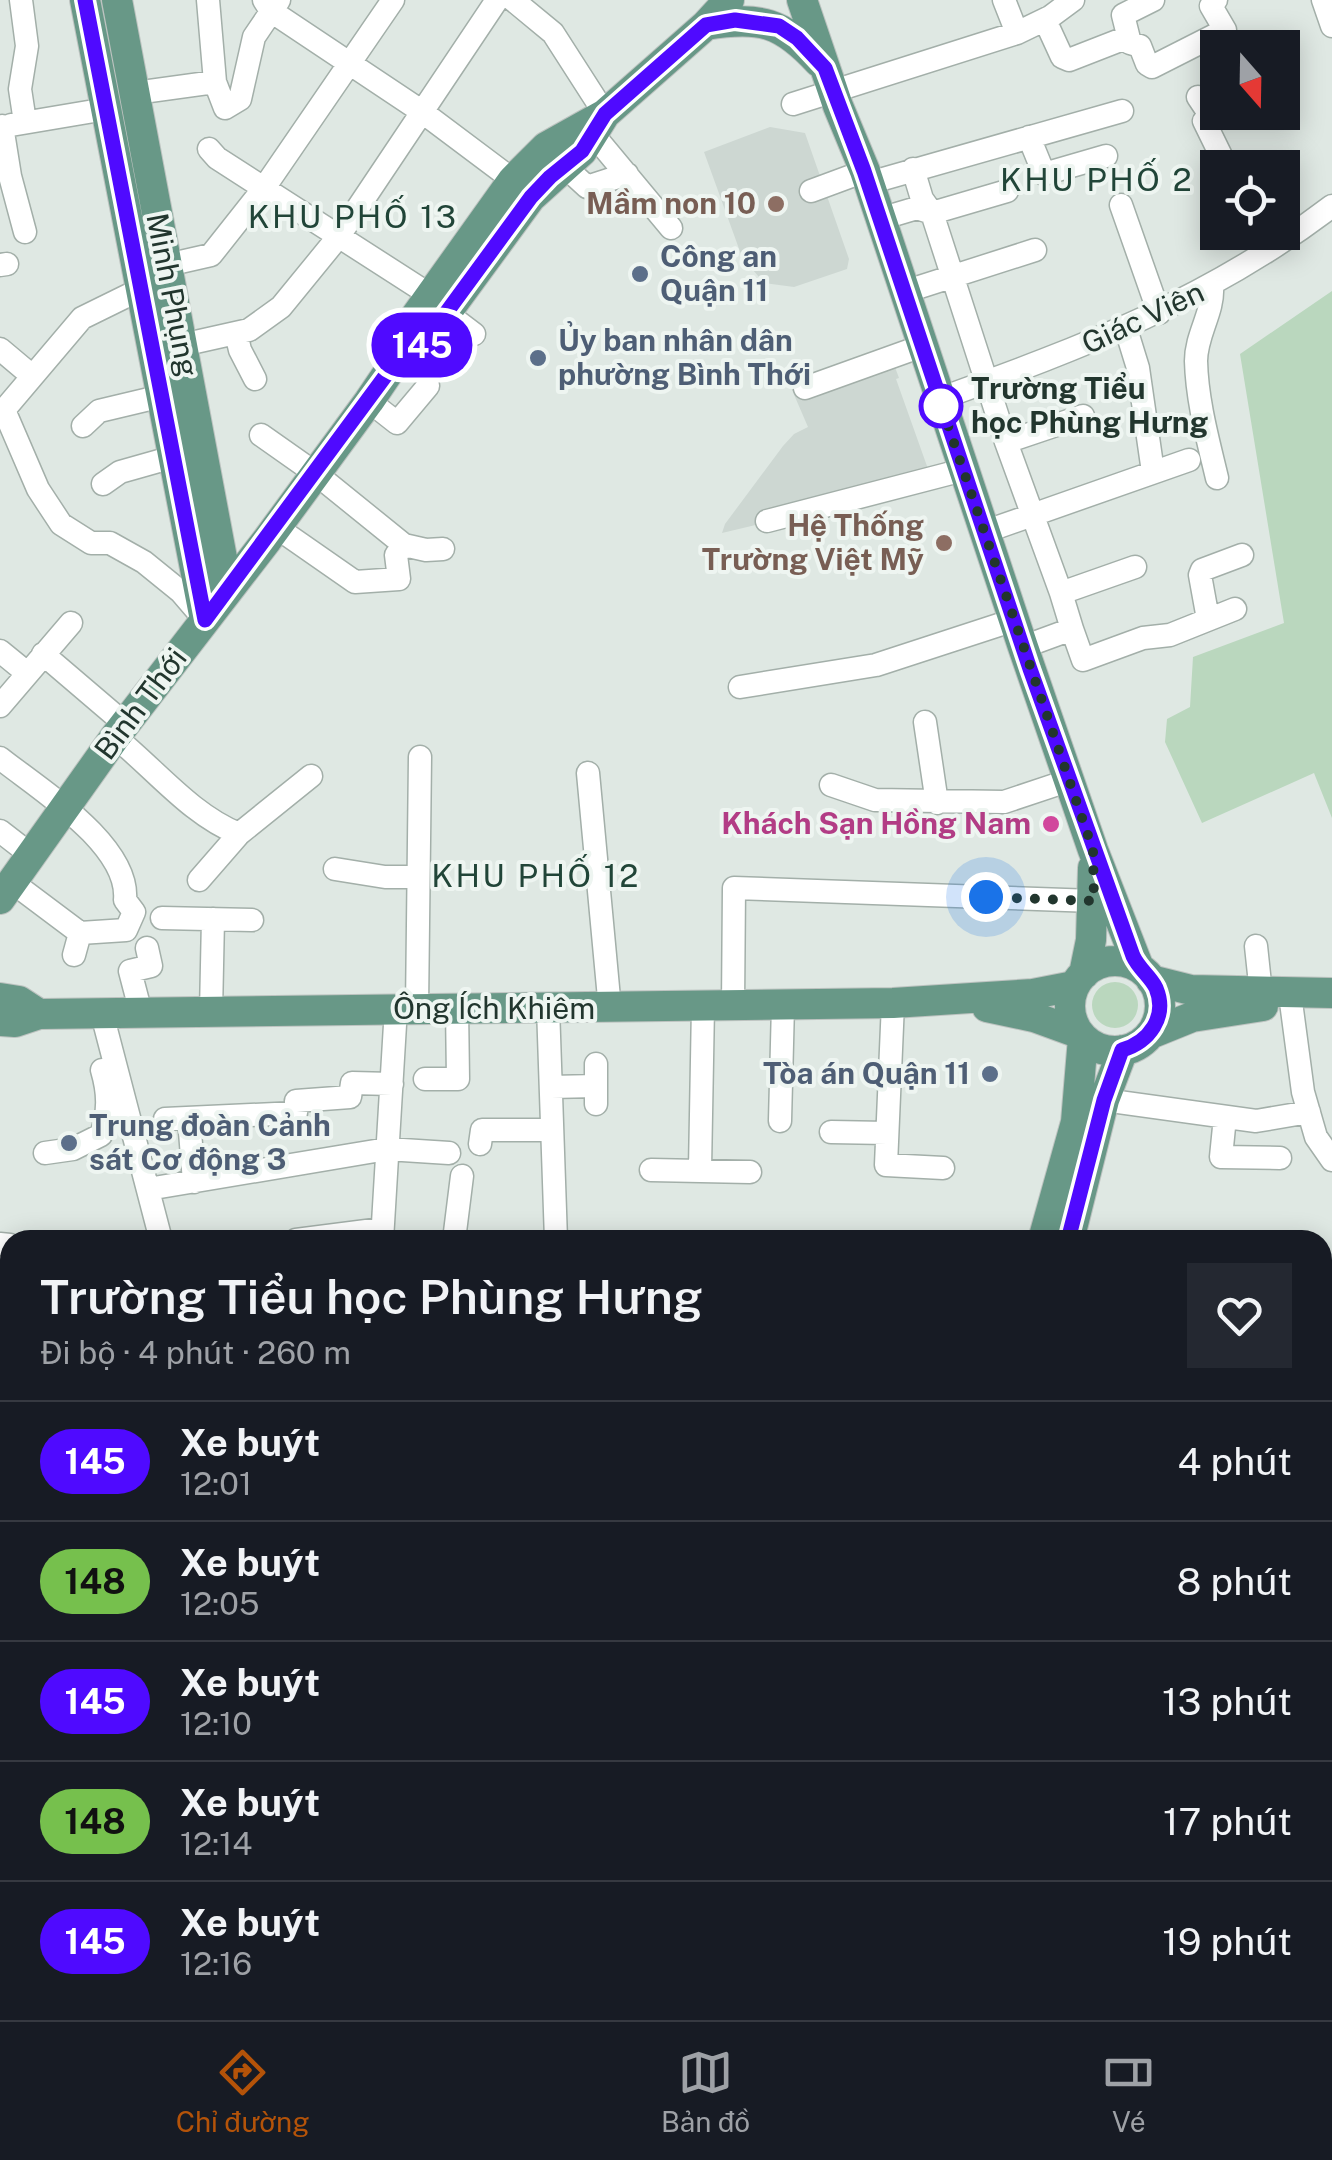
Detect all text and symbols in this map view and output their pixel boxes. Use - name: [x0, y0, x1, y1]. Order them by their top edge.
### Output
- north arrow: [1200, 30, 1300, 130]
- map controls: [1200, 30, 1300, 250]
- button: locate: [1200, 150, 1300, 250]
- district label: KHU PHỐ 2: [1000, 158, 1194, 198]
- place label: Mầm non 10: [586, 185, 756, 221]
- marker: Mầm non 10: [765, 193, 787, 215]
- district label: KHU PHỐ 13: [248, 195, 458, 235]
- street label: Minh Phụng: [139, 210, 206, 380]
- place label: Công an Quận 11: [660, 238, 777, 308]
- marker: Công an Quận 11: [629, 263, 651, 285]
- street label: Giác Viên: [1076, 273, 1209, 361]
- line badge: 145: [364, 312, 480, 378]
- place label: Ủy ban nhân dân phường Bình Thới: [558, 320, 811, 392]
- text: 145: [391, 325, 453, 366]
- marker: Ủy ban nhân dân phường Bình Thới: [527, 347, 549, 369]
- place label: Trường Tiểu học Phùng Hưng: [971, 370, 1209, 440]
- marker: Trường Tiểu học Phùng Hưng: [920, 385, 962, 427]
- place label: Hệ Thống Trường Việt Mỹ: [702, 507, 924, 577]
- marker: Hệ Thống Trường Việt Mỹ: [933, 532, 955, 554]
- street label: Bình Thới: [87, 641, 194, 766]
- place label: Khách Sạn Hồng Nam: [721, 805, 1031, 841]
- marker: Khách Sạn Hồng Nam: [1040, 813, 1062, 835]
- district label: KHU PHỐ 12: [431, 854, 641, 894]
- your location: [961, 872, 1011, 922]
- street label: Ông Ích Khiêm: [393, 990, 595, 1026]
- place label: Tòa án Quận 11: [763, 1055, 970, 1091]
- marker: Tòa án Quận 11: [979, 1063, 1001, 1085]
- place label: Trung đoàn Cảnh sát Cơ động 3: [89, 1107, 331, 1177]
- marker: Trung đoàn Cảnh sát Cơ động 3: [58, 1132, 80, 1154]
- button: heart: [1187, 1263, 1292, 1368]
- text: Trường Tiểu học Phùng Hưng: [40, 1268, 703, 1325]
- text: Đi bộ · 4 phút · 260 m: [40, 1334, 351, 1371]
- text: Xe buýt: [180, 1420, 320, 1465]
- text: 4 phút: [1178, 1439, 1292, 1484]
- text: 145: [64, 1441, 126, 1482]
- text: 12:01: [180, 1465, 252, 1502]
- text: Xe buýt: [180, 1540, 320, 1585]
- text: 8 phút: [1177, 1559, 1292, 1604]
- text: 148: [64, 1561, 126, 1602]
- text: 12:05: [180, 1585, 259, 1622]
- text: Xe buýt: [180, 1660, 320, 1705]
- text: 13 phút: [1162, 1679, 1292, 1724]
- text: 145: [64, 1681, 126, 1722]
- text: 12:10: [180, 1705, 252, 1742]
- text: Xe buýt: [180, 1780, 320, 1825]
- text: 17 phút: [1163, 1799, 1292, 1844]
- text: 148: [64, 1801, 126, 1842]
- text: 12:14: [180, 1825, 252, 1862]
- text: Xe buýt: [180, 1900, 320, 1945]
- text: 19 phút: [1162, 1919, 1292, 1964]
- text: 145: [64, 1921, 126, 1962]
- text: 12:16: [180, 1945, 252, 1982]
- tab: Chỉ đường: [176, 2045, 310, 2138]
- tab: Bản đồ: [661, 2045, 750, 2138]
- tab: Vé: [1101, 2045, 1156, 2138]

